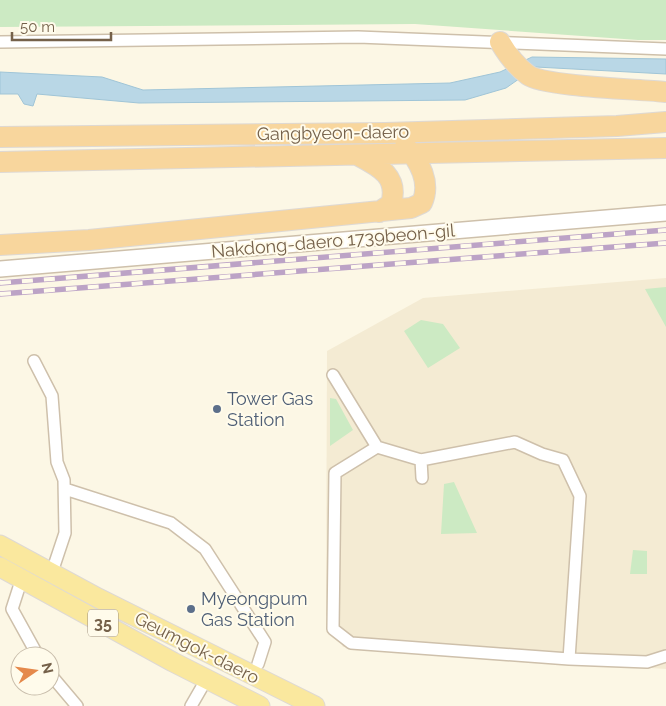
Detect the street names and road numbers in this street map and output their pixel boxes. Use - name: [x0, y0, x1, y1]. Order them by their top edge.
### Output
- street label: Gangbyeon-daero: [257, 121, 410, 144]
- street label: Nakdong-daero 1739beon-gil: [210, 219, 456, 262]
- street label: Geumgok-daero: [131, 607, 263, 688]
- road number: 35: [88, 610, 118, 636]

